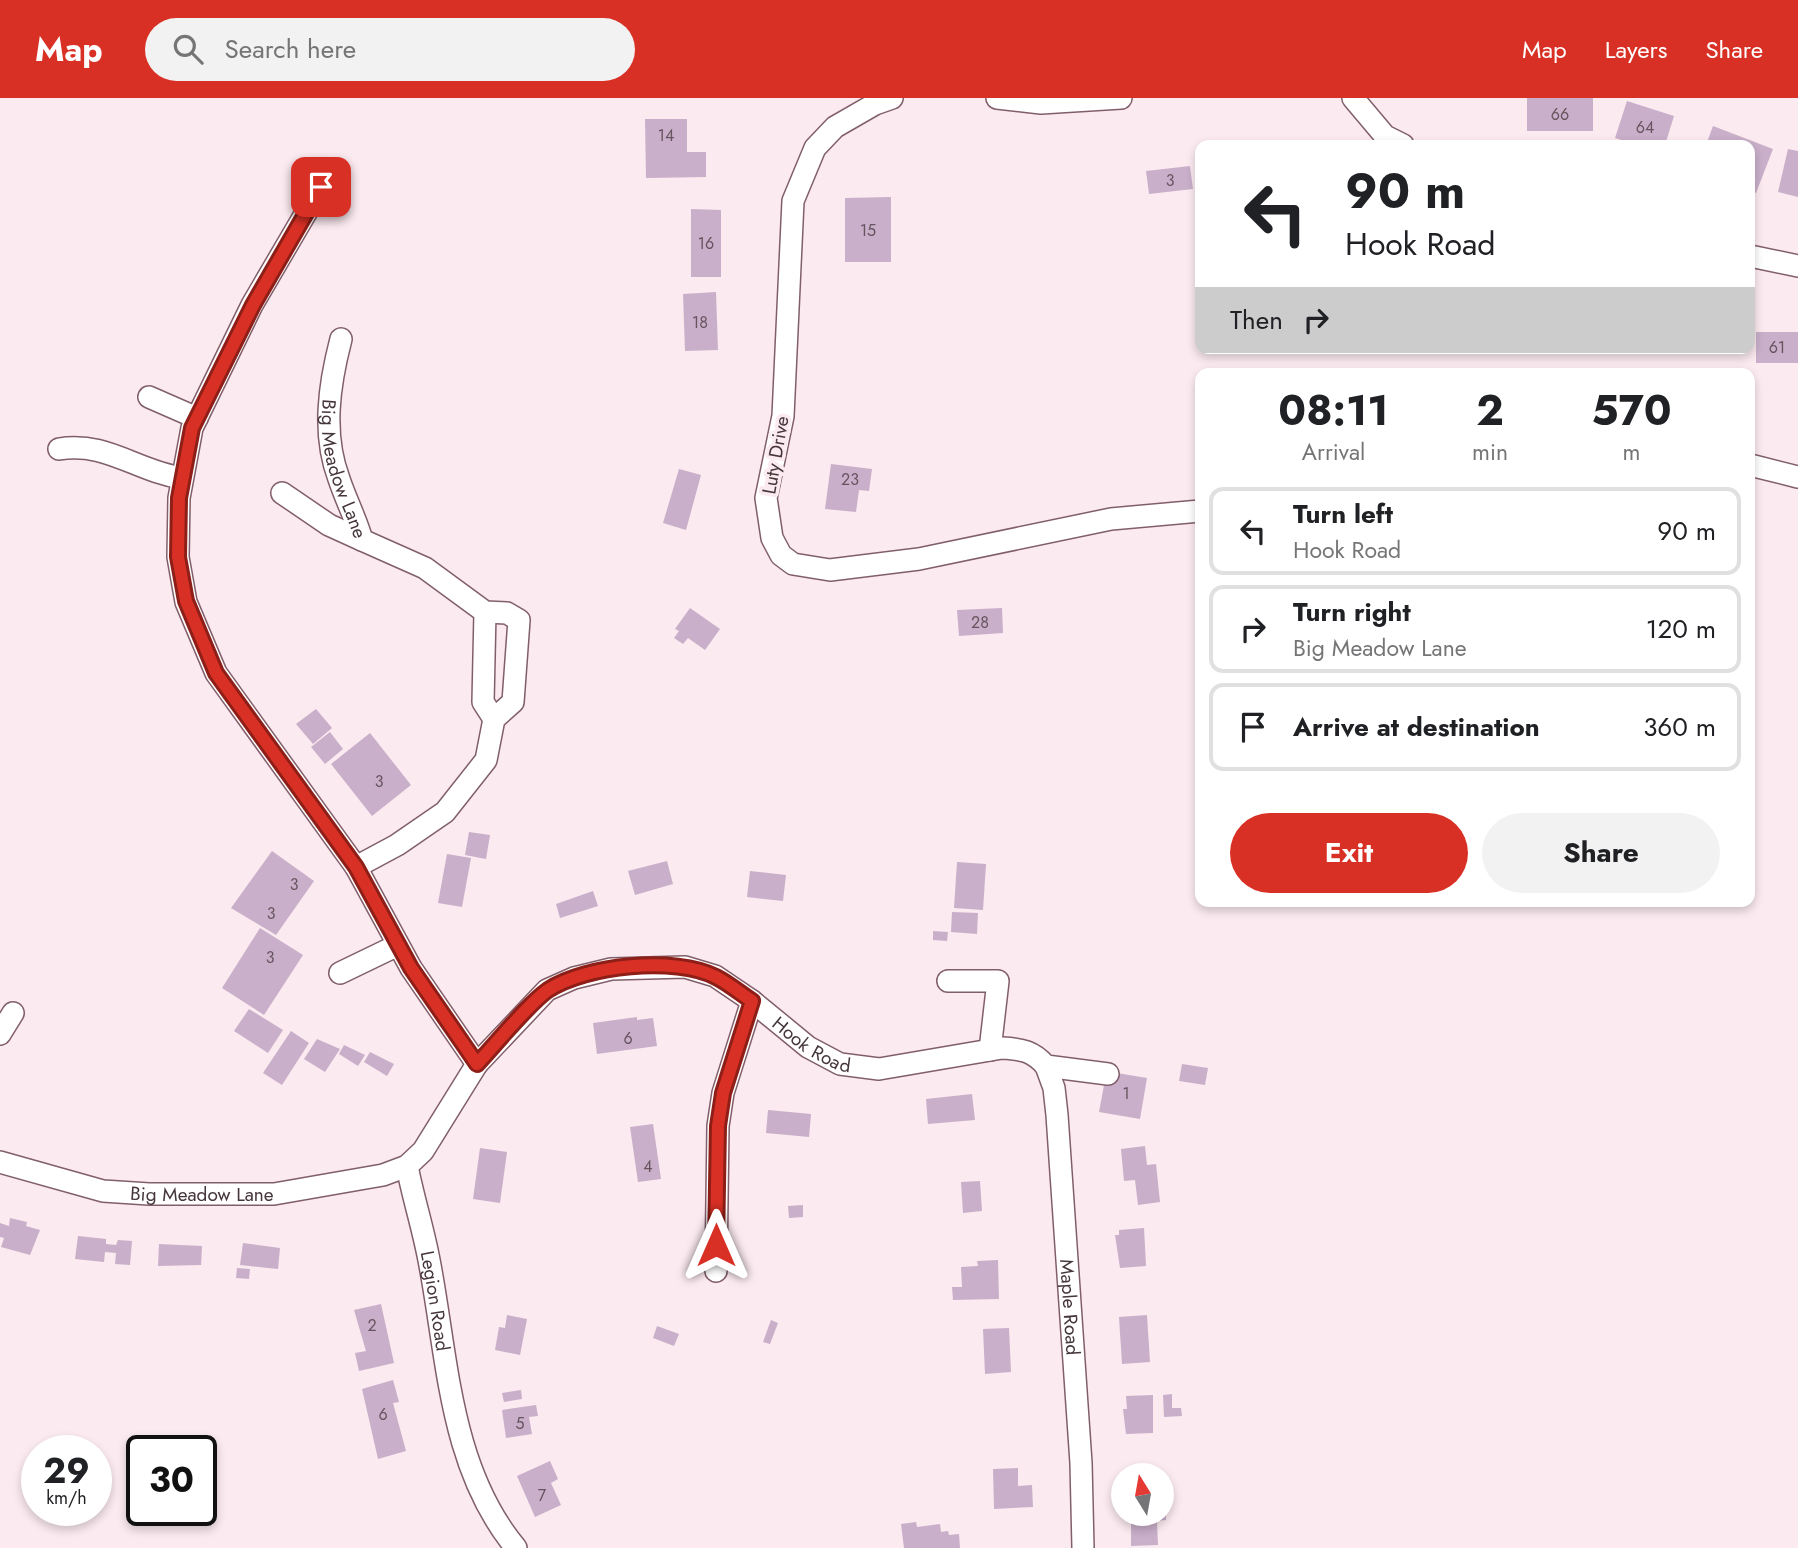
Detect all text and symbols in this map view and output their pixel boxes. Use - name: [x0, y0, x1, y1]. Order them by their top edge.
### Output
- search box: [145, 18, 635, 81]
- text: Map: [35, 26, 103, 73]
- icon: search: [169, 30, 207, 68]
- text: Search here: [225, 30, 356, 68]
- text: Map: [1522, 32, 1567, 67]
- text: Layers: [1605, 32, 1667, 67]
- text: Share: [1705, 32, 1763, 67]
- house number: 66: [1551, 103, 1569, 126]
- house number: 64: [1636, 116, 1654, 139]
- house number: 14: [658, 124, 674, 147]
- text: 90 m: [1345, 156, 1465, 226]
- pin: [291, 157, 351, 217]
- icon: arrive: [302, 168, 340, 206]
- icon: left: [1230, 168, 1321, 259]
- house number: 3: [1166, 169, 1175, 192]
- house number: 15: [860, 219, 876, 242]
- text: Hook Road: [1345, 221, 1496, 267]
- house number: 16: [698, 232, 714, 255]
- text: Then: [1230, 301, 1283, 339]
- icon: right: [1297, 301, 1335, 339]
- house number: 18: [692, 311, 708, 334]
- house number: 61: [1769, 336, 1785, 359]
- text: 08:11: [1278, 380, 1389, 441]
- text: 2: [1476, 380, 1504, 441]
- text: 570: [1591, 380, 1672, 441]
- street label: Big Meadow Lane: [315, 398, 374, 542]
- street label: Luty Drive: [755, 414, 796, 496]
- text: Arrival: [1302, 435, 1365, 469]
- text: min: [1472, 435, 1508, 469]
- text: m: [1623, 435, 1641, 469]
- house number: 23: [841, 468, 859, 491]
- text: Turn left: [1293, 495, 1393, 533]
- icon: left: [1234, 512, 1272, 550]
- text: 90 m: [1657, 512, 1716, 550]
- text: Hook Road: [1293, 533, 1401, 567]
- text: Turn right: [1293, 593, 1411, 631]
- icon: right: [1234, 610, 1272, 648]
- text: 120 m: [1646, 610, 1716, 648]
- house number: 28: [971, 611, 989, 634]
- text: Big Meadow Lane: [1293, 631, 1467, 665]
- icon: arrive: [1234, 708, 1272, 746]
- text: Arrive at destination: [1293, 708, 1540, 746]
- text: 360 m: [1643, 708, 1716, 746]
- house number: 3: [375, 770, 384, 793]
- button: Exit: [1230, 813, 1468, 893]
- button: Share: [1482, 813, 1720, 893]
- house number: 3: [290, 873, 299, 896]
- house number: 3: [267, 902, 276, 925]
- house number: 3: [266, 946, 275, 969]
- street label: Hook Road: [766, 1010, 852, 1079]
- house number: 6: [623, 1027, 633, 1050]
- house number: 1: [1122, 1082, 1130, 1105]
- house number: 4: [643, 1155, 653, 1178]
- street label: Big Meadow Lane: [129, 1180, 274, 1208]
- position arrow: [679, 1208, 753, 1282]
- street label: Legion Road: [414, 1248, 456, 1353]
- street label: Maple Road: [1053, 1258, 1087, 1356]
- house number: 2: [367, 1314, 377, 1337]
- house number: 6: [378, 1403, 388, 1426]
- house number: 5: [515, 1412, 525, 1435]
- speed limit sign: 30: [126, 1435, 217, 1526]
- text: 29: [43, 1446, 90, 1496]
- north arrow: [1111, 1463, 1174, 1526]
- map controls: [1111, 1463, 1174, 1526]
- house number: 7: [538, 1484, 547, 1507]
- text: km/h: [46, 1485, 87, 1511]

